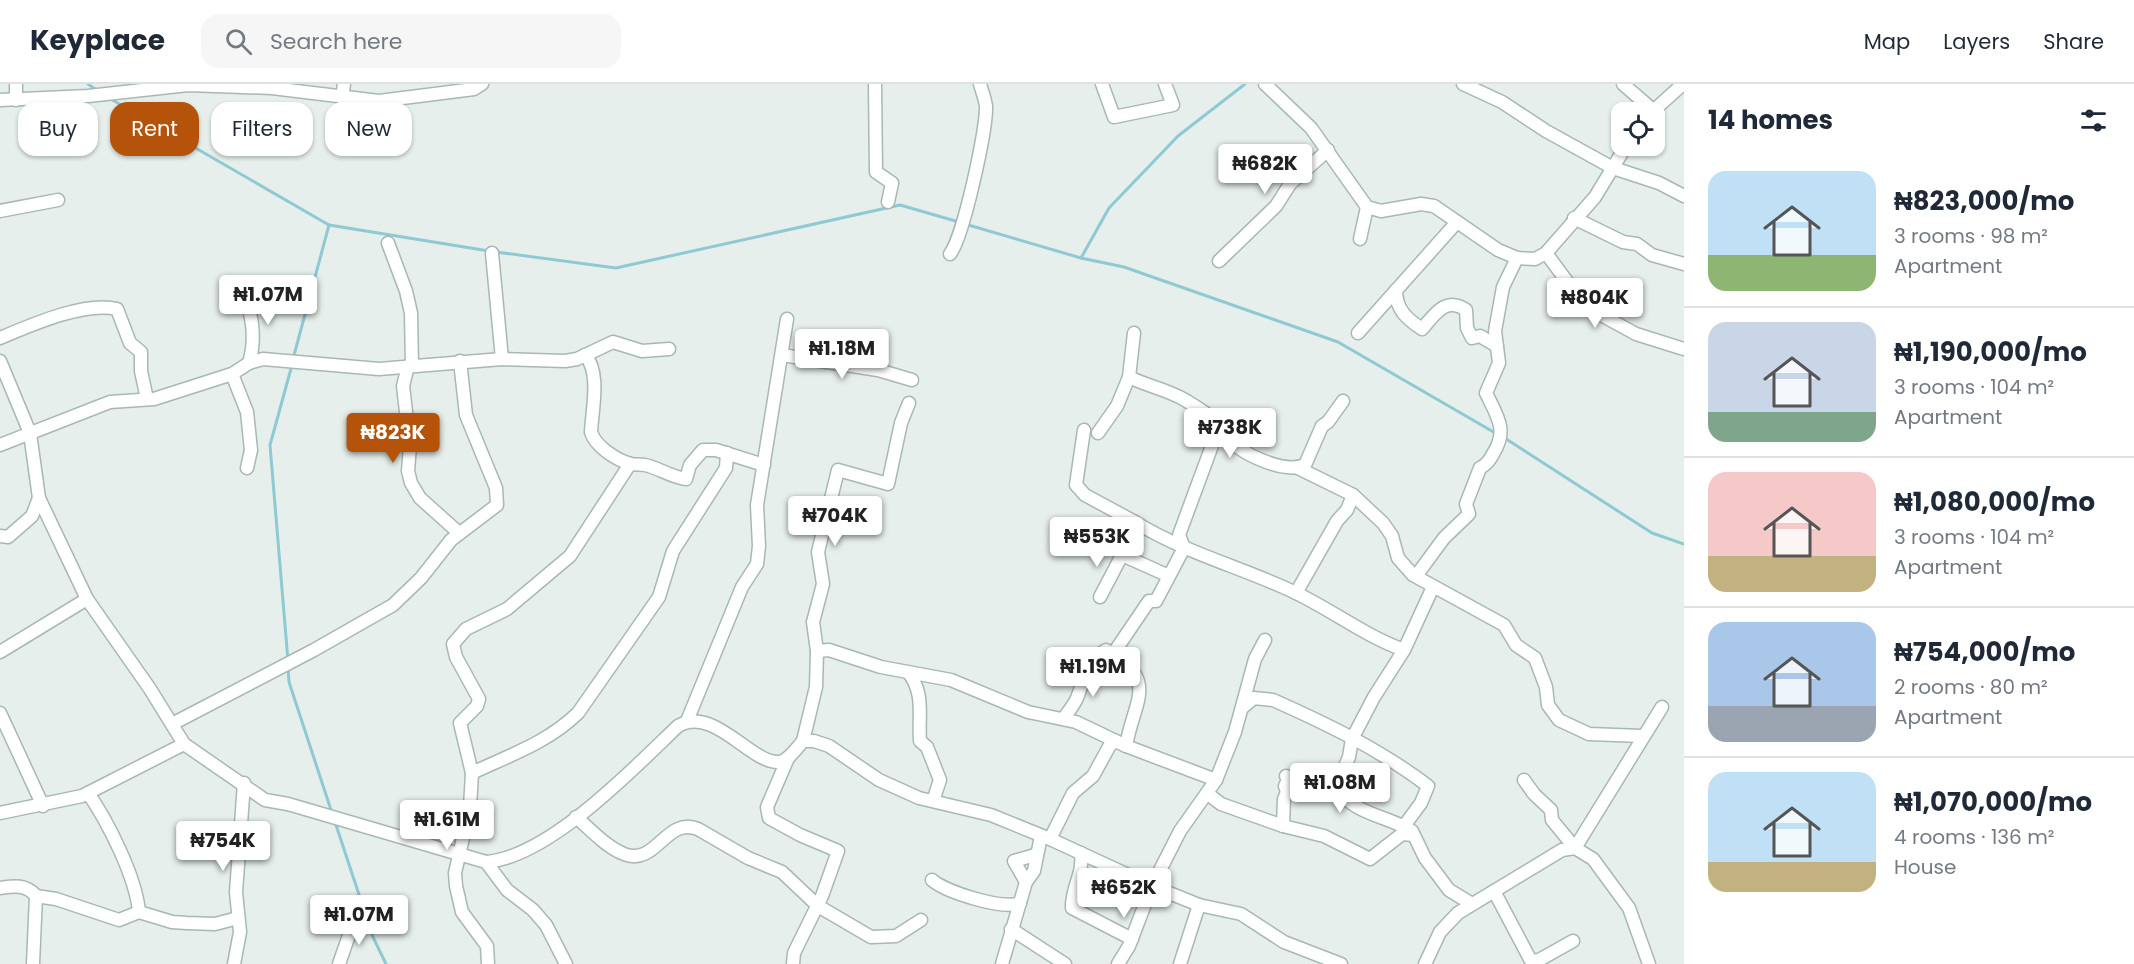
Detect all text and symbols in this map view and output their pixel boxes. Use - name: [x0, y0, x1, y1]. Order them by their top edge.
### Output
- search box: [201, 14, 621, 68]
- text: Keyplace: [30, 21, 165, 60]
- icon: search: [222, 25, 255, 58]
- text: Search here: [270, 26, 402, 57]
- text: Map: [1864, 27, 1910, 56]
- text: Layers: [1943, 27, 2010, 56]
- text: Share: [2043, 27, 2104, 56]
- chip: Buy: [18, 102, 98, 156]
- chip: Rent: [110, 102, 199, 156]
- chip: Filters: [211, 102, 313, 156]
- chip: New: [325, 102, 412, 156]
- map controls: [1611, 102, 1665, 156]
- button: locate: [1611, 102, 1665, 156]
- text: 14 homes: [1708, 102, 1833, 138]
- icon: filters: [2077, 104, 2110, 137]
- pin: ₦682K: [1223, 144, 1307, 195]
- text: ₦682K: [1232, 149, 1298, 177]
- text: ₦823,000/mo: [1894, 183, 2074, 219]
- icon: home: [1756, 195, 1828, 267]
- text: 3 rooms · 98 m²: [1894, 222, 2048, 250]
- text: Apartment: [1894, 252, 2002, 280]
- pin: ₦1.07M: [219, 275, 317, 326]
- pin: ₦804K: [1553, 278, 1637, 329]
- text: ₦1.07M: [233, 280, 303, 308]
- text: ₦804K: [1561, 283, 1629, 311]
- pin: ₦1.18M: [793, 329, 891, 380]
- text: ₦1.18M: [809, 334, 875, 362]
- text: ₦1,190,000/mo: [1894, 334, 2087, 370]
- icon: home: [1756, 346, 1828, 418]
- text: 3 rooms · 104 m²: [1894, 373, 2054, 401]
- text: Apartment: [1894, 403, 2002, 431]
- pin: ₦738K: [1188, 408, 1272, 459]
- pin: ₦823K: [351, 413, 435, 464]
- text: ₦738K: [1198, 413, 1262, 441]
- text: ₦823K: [361, 418, 425, 446]
- text: ₦1,080,000/mo: [1894, 484, 2095, 520]
- pin: ₦704K: [793, 496, 877, 547]
- icon: home: [1756, 496, 1828, 568]
- text: ₦704K: [802, 501, 868, 529]
- pin: ₦553K: [1055, 517, 1139, 568]
- text: ₦553K: [1064, 522, 1130, 550]
- text: 3 rooms · 104 m²: [1894, 523, 2054, 551]
- text: Apartment: [1894, 553, 2002, 581]
- text: ₦754,000/mo: [1894, 634, 2075, 670]
- icon: home: [1756, 646, 1828, 718]
- pin: ₦1.19M: [1044, 647, 1142, 698]
- text: ₦1.19M: [1060, 652, 1126, 680]
- text: 2 rooms · 80 m²: [1894, 673, 2048, 701]
- text: Apartment: [1894, 703, 2002, 731]
- pin: ₦1.08M: [1291, 763, 1389, 814]
- text: ₦1.08M: [1304, 768, 1376, 796]
- text: ₦1,070,000/mo: [1894, 784, 2092, 820]
- icon: home: [1756, 796, 1828, 868]
- pin: ₦1.61M: [398, 800, 496, 851]
- text: ₦1.61M: [414, 805, 480, 833]
- pin: ₦754K: [181, 821, 265, 872]
- text: 4 rooms · 136 m²: [1894, 823, 2054, 851]
- text: ₦754K: [190, 826, 256, 854]
- text: House: [1894, 853, 1956, 881]
- pin: ₦652K: [1082, 868, 1166, 919]
- text: ₦652K: [1091, 873, 1157, 901]
- pin: ₦1.07M: [310, 895, 408, 946]
- text: ₦1.07M: [324, 900, 394, 928]

